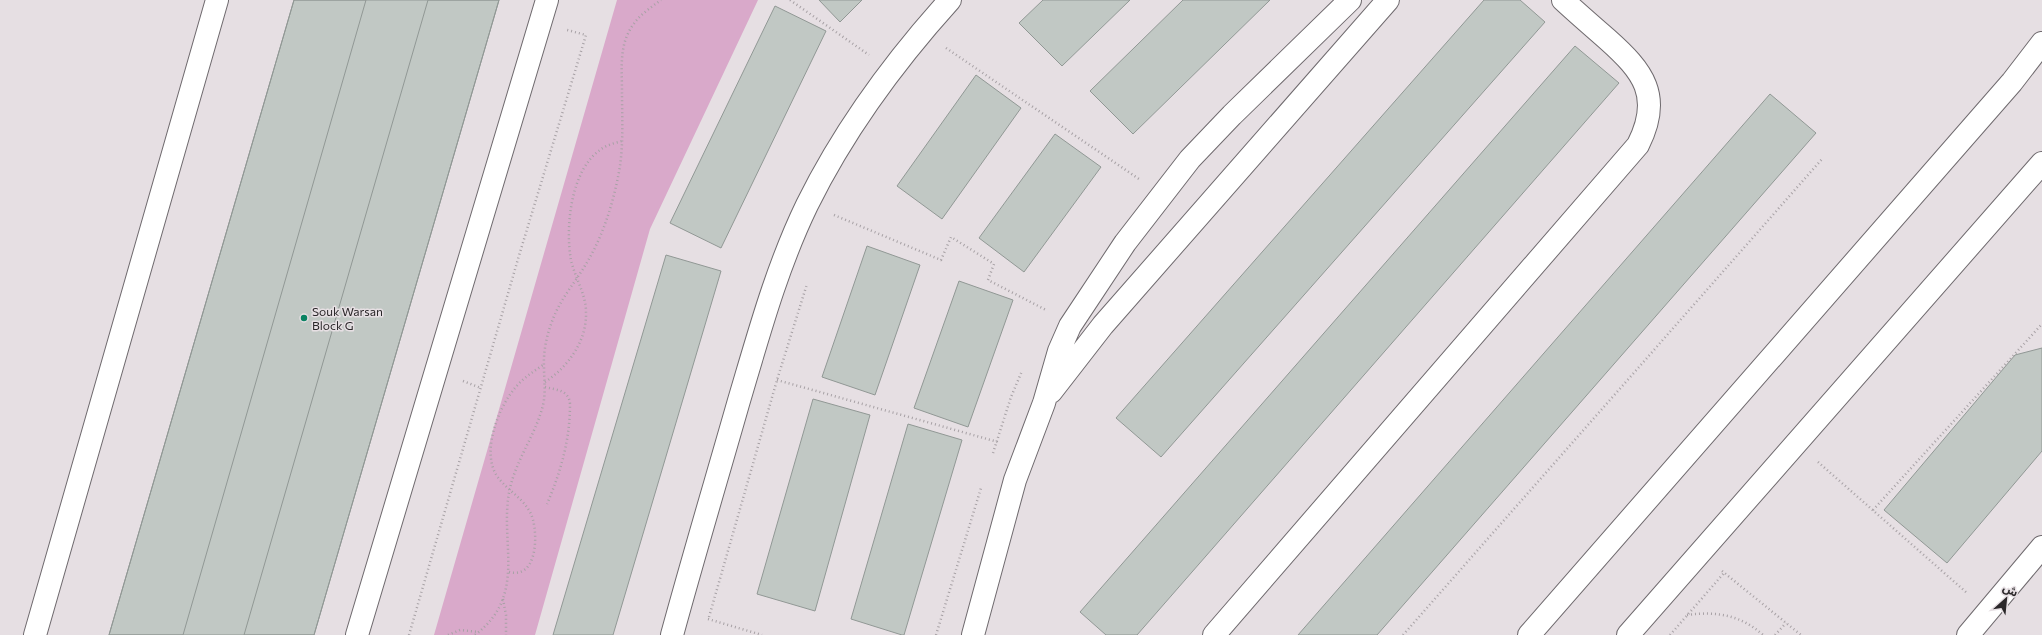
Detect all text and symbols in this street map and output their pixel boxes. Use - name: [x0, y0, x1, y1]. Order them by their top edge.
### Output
- place label: Souk Warsan Block G: [312, 304, 383, 332]
- marker: Souk Warsan Block G: [299, 313, 309, 323]
- north arrow: [1986, 579, 2026, 619]
- text: ش: [2001, 580, 2020, 600]

